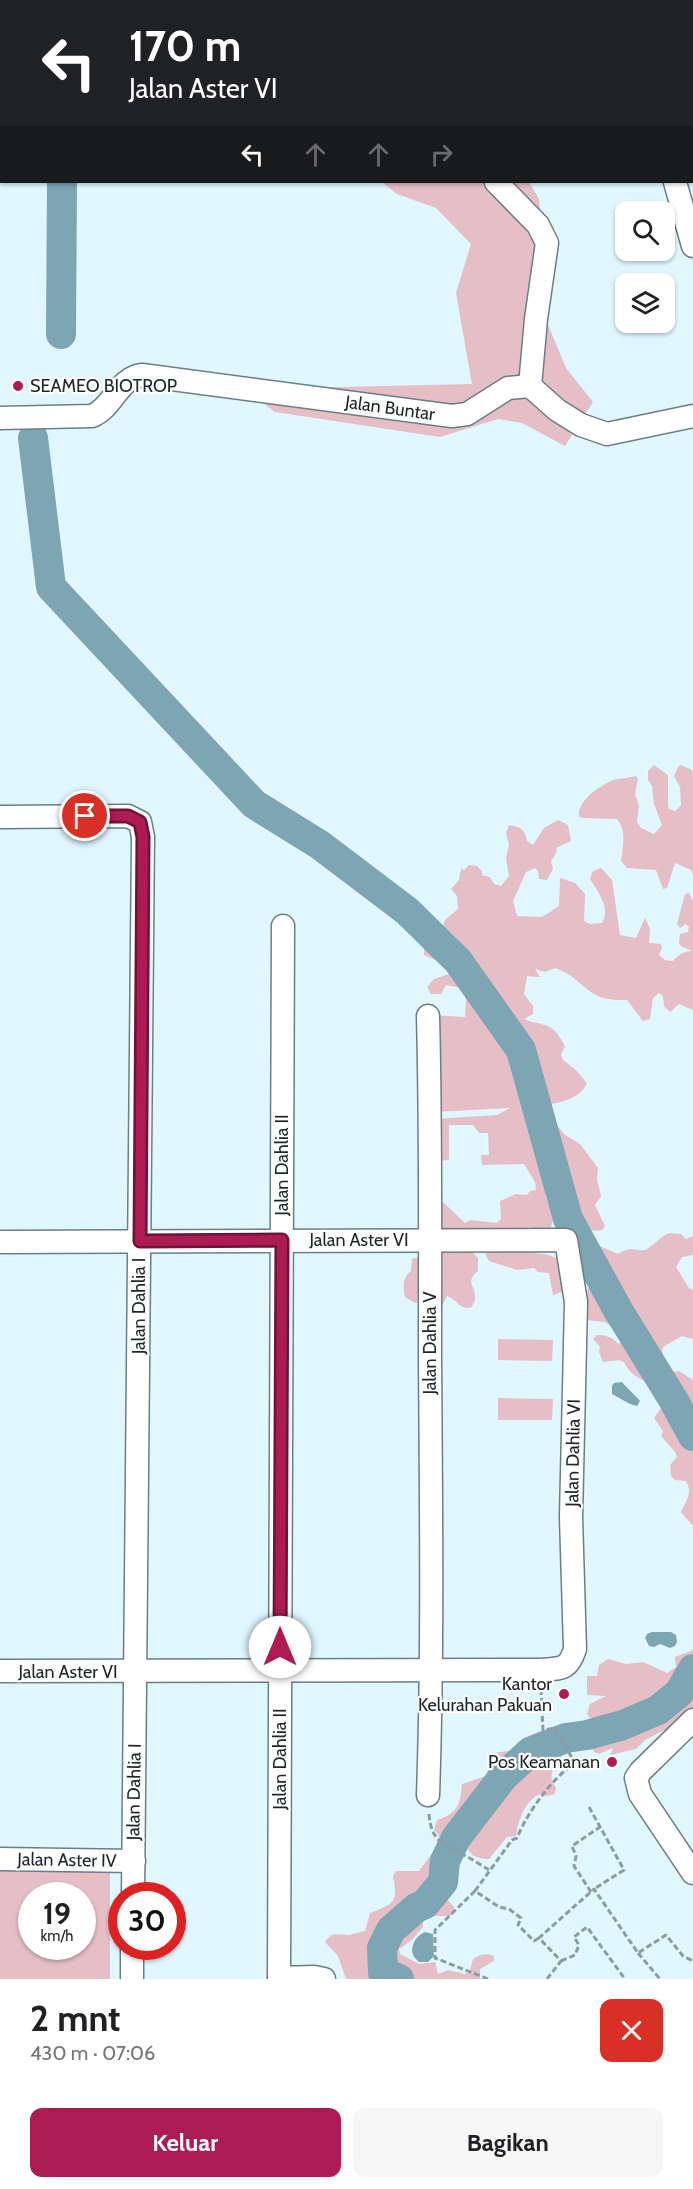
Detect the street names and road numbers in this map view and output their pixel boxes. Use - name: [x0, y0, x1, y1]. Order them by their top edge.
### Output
- street label: Jalan Buntar: [343, 391, 437, 425]
- street label: Jalan Dahlia II: [271, 1114, 293, 1217]
- street label: Jalan Aster VI: [308, 1229, 409, 1251]
- street label: Jalan Dahlia I: [128, 1258, 150, 1355]
- street label: Jalan Dahlia V: [419, 1291, 441, 1396]
- street label: Jalan Dahlia VI: [561, 1399, 585, 1508]
- street label: Jalan Aster VI: [17, 1661, 118, 1683]
- street label: Jalan Dahlia II: [269, 1708, 291, 1811]
- street label: Jalan Dahlia I: [122, 1743, 146, 1842]
- street label: Jalan Aster IV: [16, 1848, 117, 1872]

